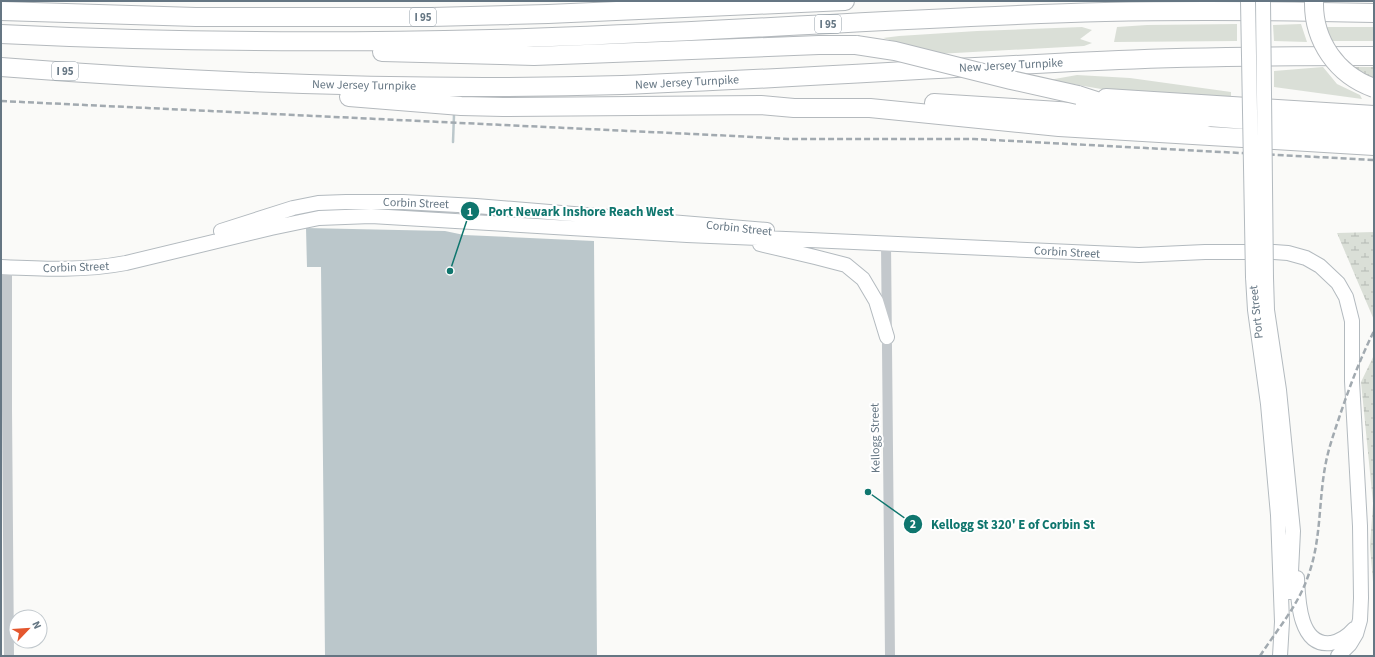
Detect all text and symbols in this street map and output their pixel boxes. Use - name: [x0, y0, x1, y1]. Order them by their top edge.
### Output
- road number: I 95: [410, 8, 436, 26]
- road number: I 95: [815, 15, 841, 33]
- street label: New Jersey Turnpike: [959, 54, 1063, 77]
- road number: I 95: [52, 62, 78, 80]
- street label: New Jersey Turnpike: [635, 71, 739, 94]
- street label: New Jersey Turnpike: [312, 76, 416, 95]
- street label: Corbin Street: [383, 194, 449, 213]
- callout: Port Newark Inshore Reach West: [460, 199, 682, 224]
- text: Port Newark Inshore Reach West: [488, 203, 674, 221]
- text: 1: [467, 204, 473, 221]
- street label: Corbin Street: [705, 217, 773, 240]
- street label: Corbin Street: [1034, 242, 1100, 263]
- street label: Corbin Street: [43, 258, 109, 277]
- street label: Port Street: [1245, 284, 1268, 340]
- street label: Kellogg Street: [866, 403, 885, 473]
- callout: Kellogg St 320' E of Corbin St: [903, 511, 1103, 536]
- text: 2: [910, 516, 916, 533]
- text: Kellogg St 320' E of Corbin St: [931, 516, 1095, 534]
- north arrow: [8, 609, 48, 649]
- text: N: [28, 618, 45, 631]

